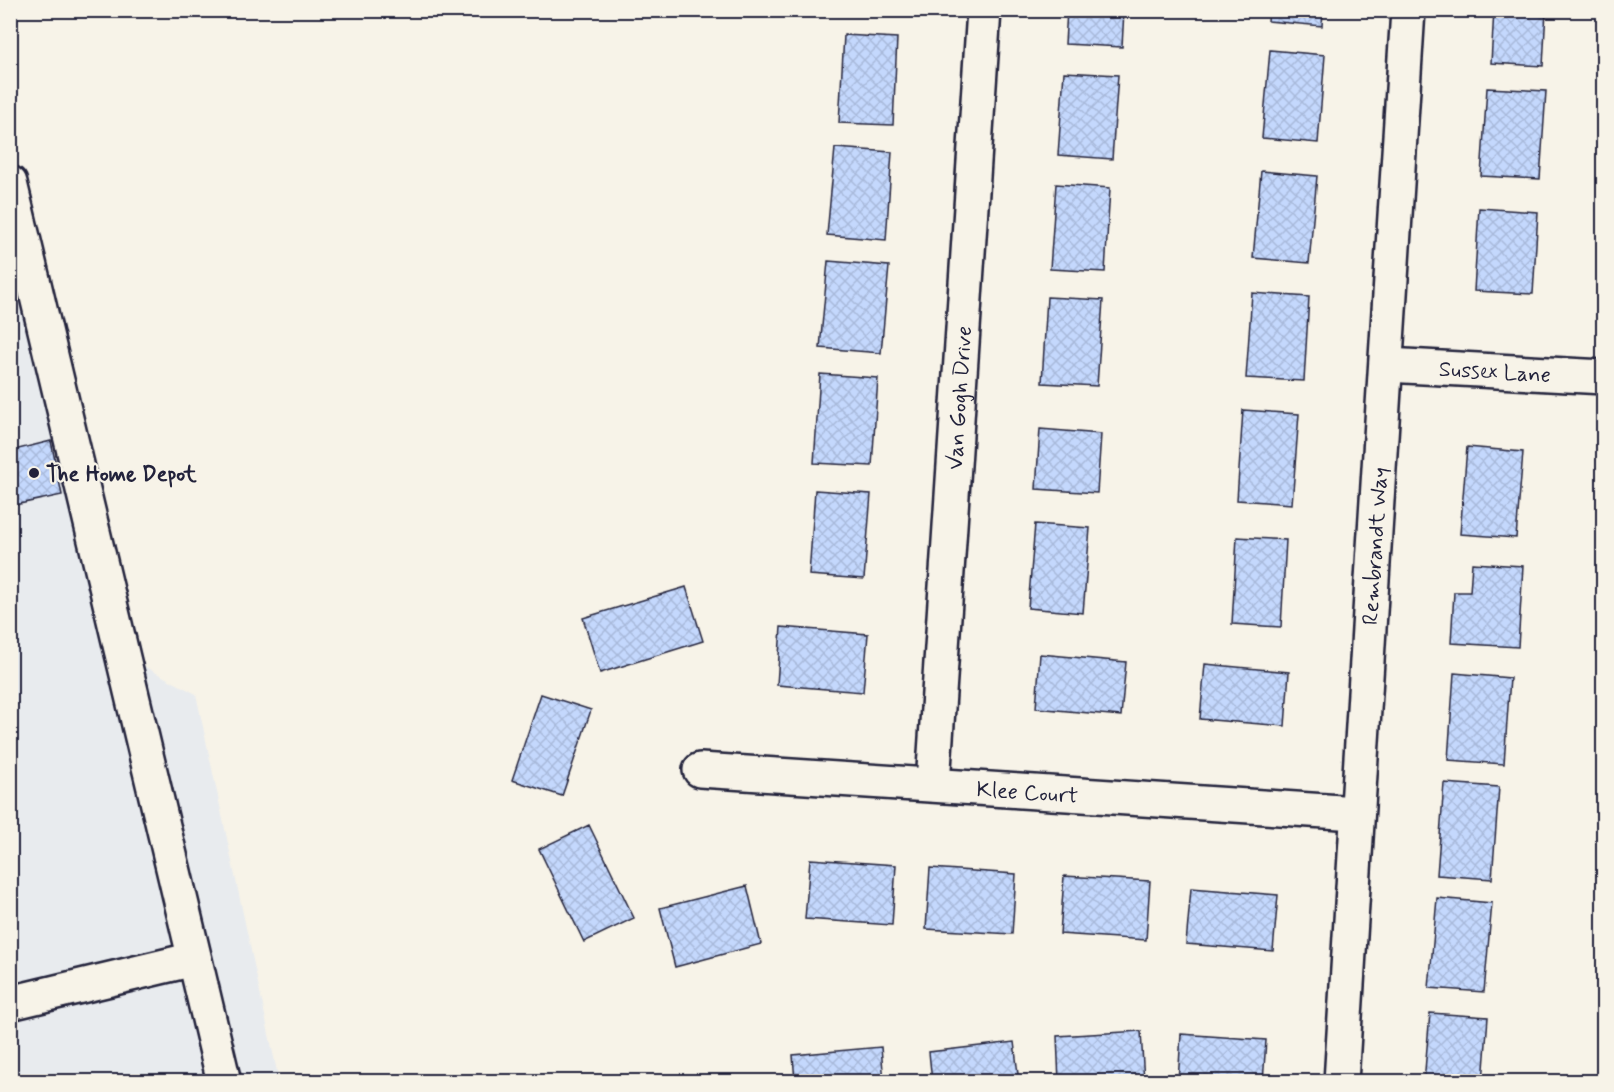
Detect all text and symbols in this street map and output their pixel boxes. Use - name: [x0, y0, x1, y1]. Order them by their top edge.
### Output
- street label: Van Gogh Drive: [942, 325, 979, 471]
- street label: Sussex Lane: [1438, 356, 1551, 390]
- place label: The Home Depot: [46, 461, 198, 489]
- marker: The Home Depot: [27, 466, 41, 480]
- street label: Rembrandt Way: [1357, 466, 1395, 626]
- street label: Klee Court: [975, 776, 1079, 811]

